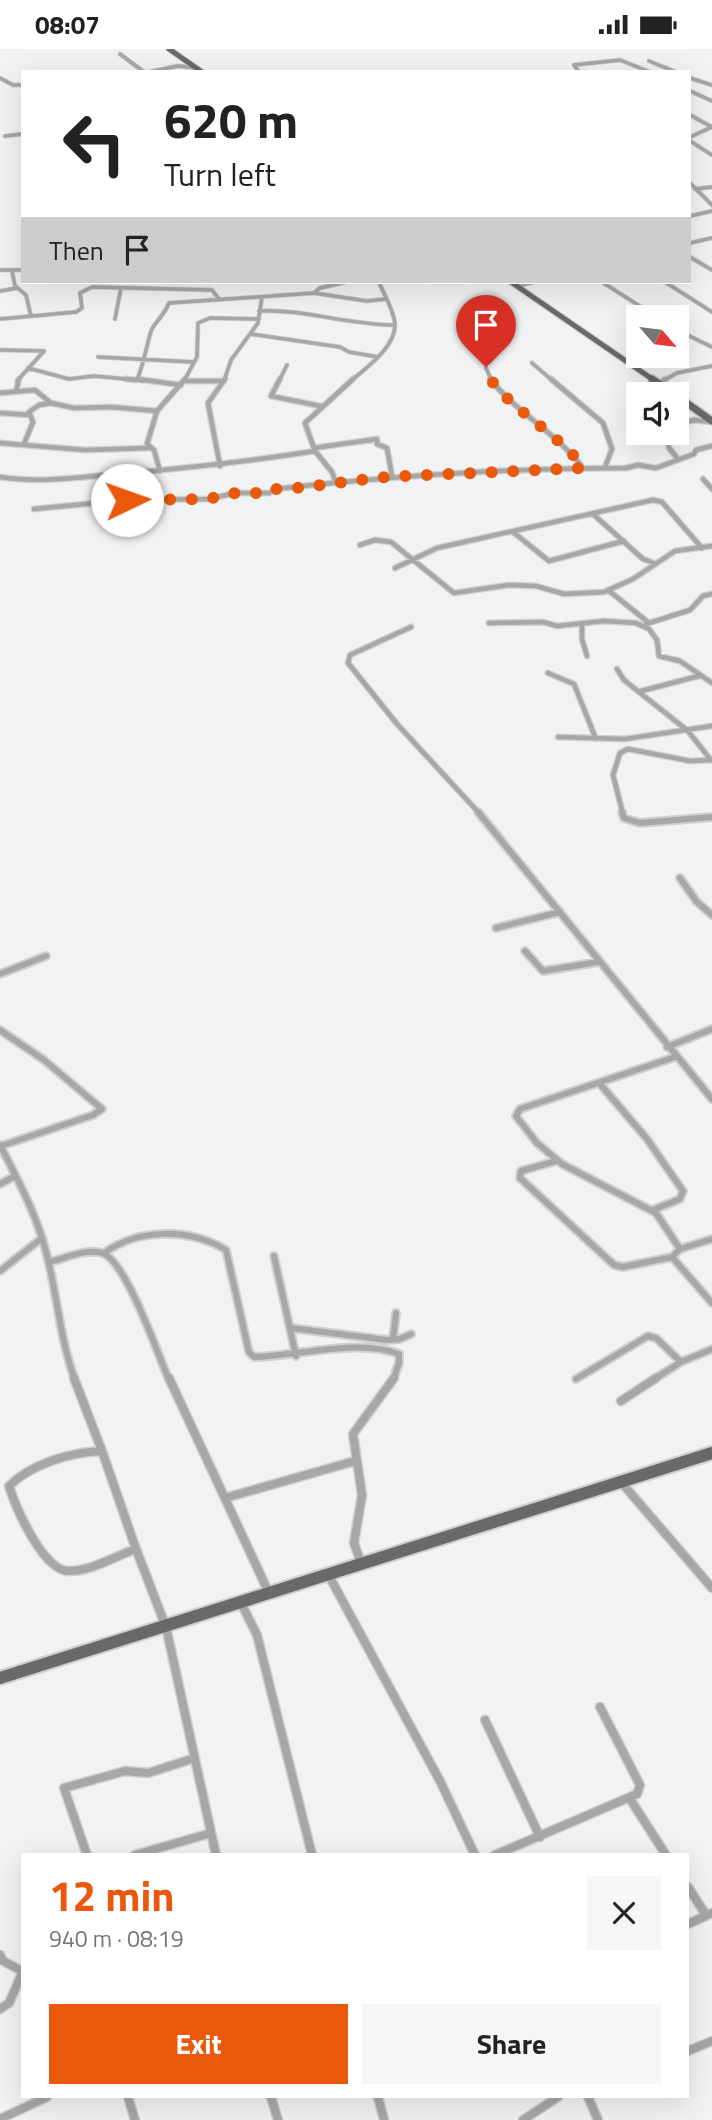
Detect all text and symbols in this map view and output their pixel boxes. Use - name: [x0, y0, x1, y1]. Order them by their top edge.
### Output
- text: 08:07: [35, 5, 100, 44]
- text: 620 m: [164, 82, 298, 157]
- icon: left: [49, 98, 140, 189]
- text: Turn left: [164, 150, 276, 198]
- text: Then: [49, 231, 104, 270]
- icon: arrive: [118, 231, 156, 269]
- pin: [456, 295, 516, 367]
- north arrow: [626, 305, 690, 367]
- map controls: [626, 305, 689, 445]
- icon: arrive: [467, 306, 505, 344]
- button: sound: [626, 382, 689, 445]
- position arrow: [90, 463, 164, 537]
- text: 12 min: [49, 1863, 175, 1927]
- button: close: [587, 1876, 661, 1950]
- text: 940 m · 08:19: [49, 1921, 184, 1956]
- button: Exit: [49, 2004, 348, 2084]
- button: Share: [362, 2004, 661, 2084]

